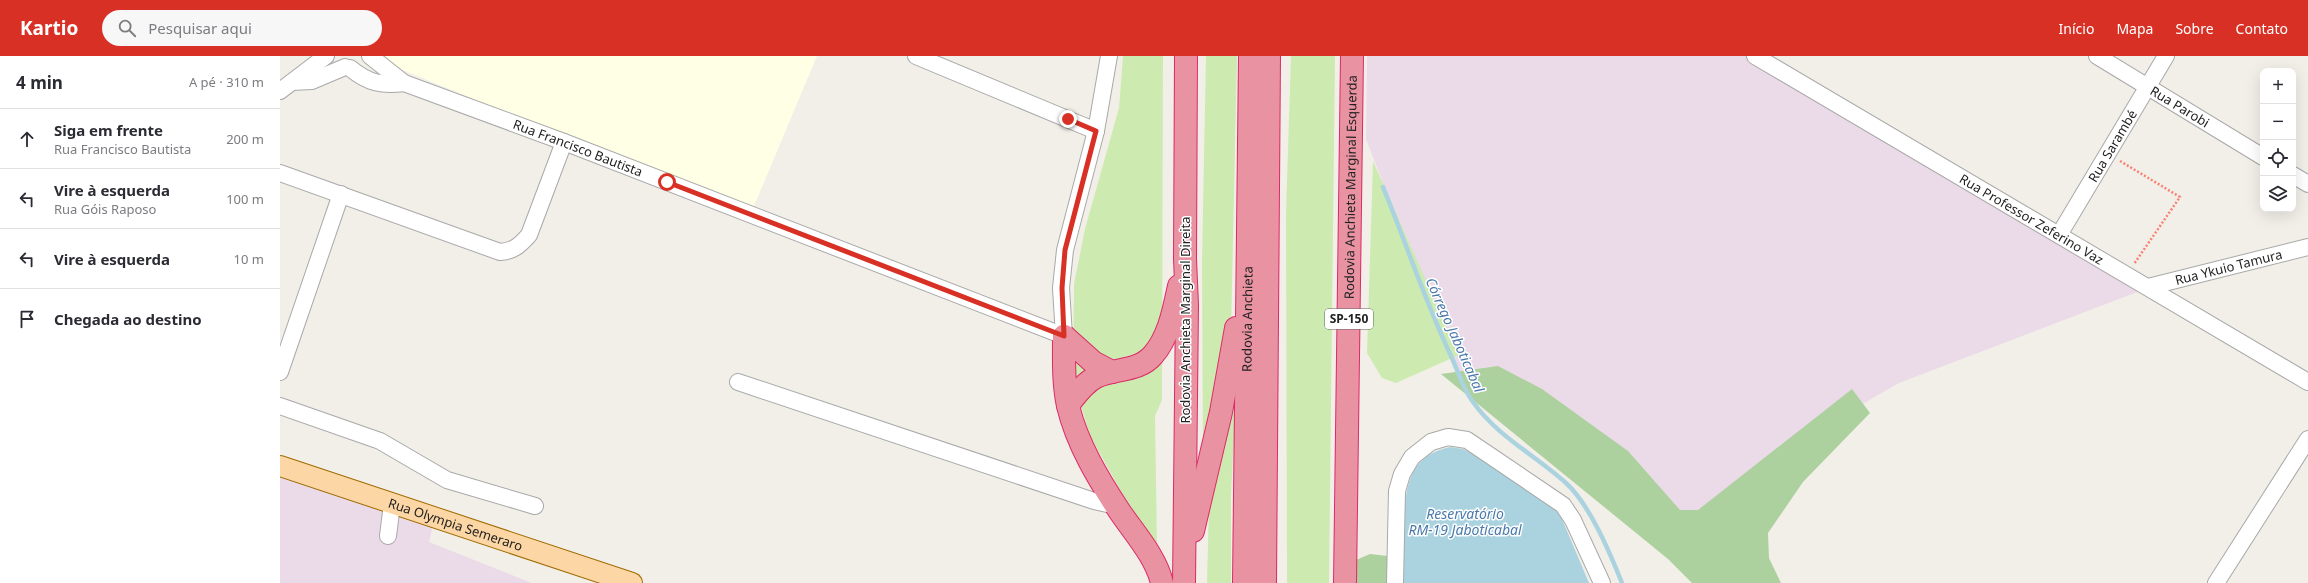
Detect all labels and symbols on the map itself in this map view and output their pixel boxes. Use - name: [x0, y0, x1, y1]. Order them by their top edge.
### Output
- street label: Rodovia Anchieta Marginal Esquerda: [1340, 75, 1361, 299]
- street label: Rua Parobi: [2147, 81, 2213, 131]
- street label: Rua Sarambé: [2084, 106, 2141, 185]
- route end: [1059, 110, 1077, 128]
- street label: Rua Francisco Bautista: [511, 115, 645, 181]
- street label: Rua Professor Zeferino Vaz: [1956, 170, 2107, 268]
- route start: [658, 173, 676, 191]
- street label: Rodovia Anchieta Marginal Direita: [1176, 216, 1194, 424]
- street label: Rua Ykuio Tamura: [2173, 245, 2284, 289]
- street label: Rodovia Anchieta: [1237, 266, 1257, 372]
- water label: Córrego Jaboticabal: [1422, 274, 1489, 395]
- road number: SP-150: [1325, 309, 1373, 329]
- street label: Rua Olympia Semeraro: [386, 494, 525, 555]
- water label: Reservatório RM-19 Jaboticabal: [1408, 504, 1522, 539]

